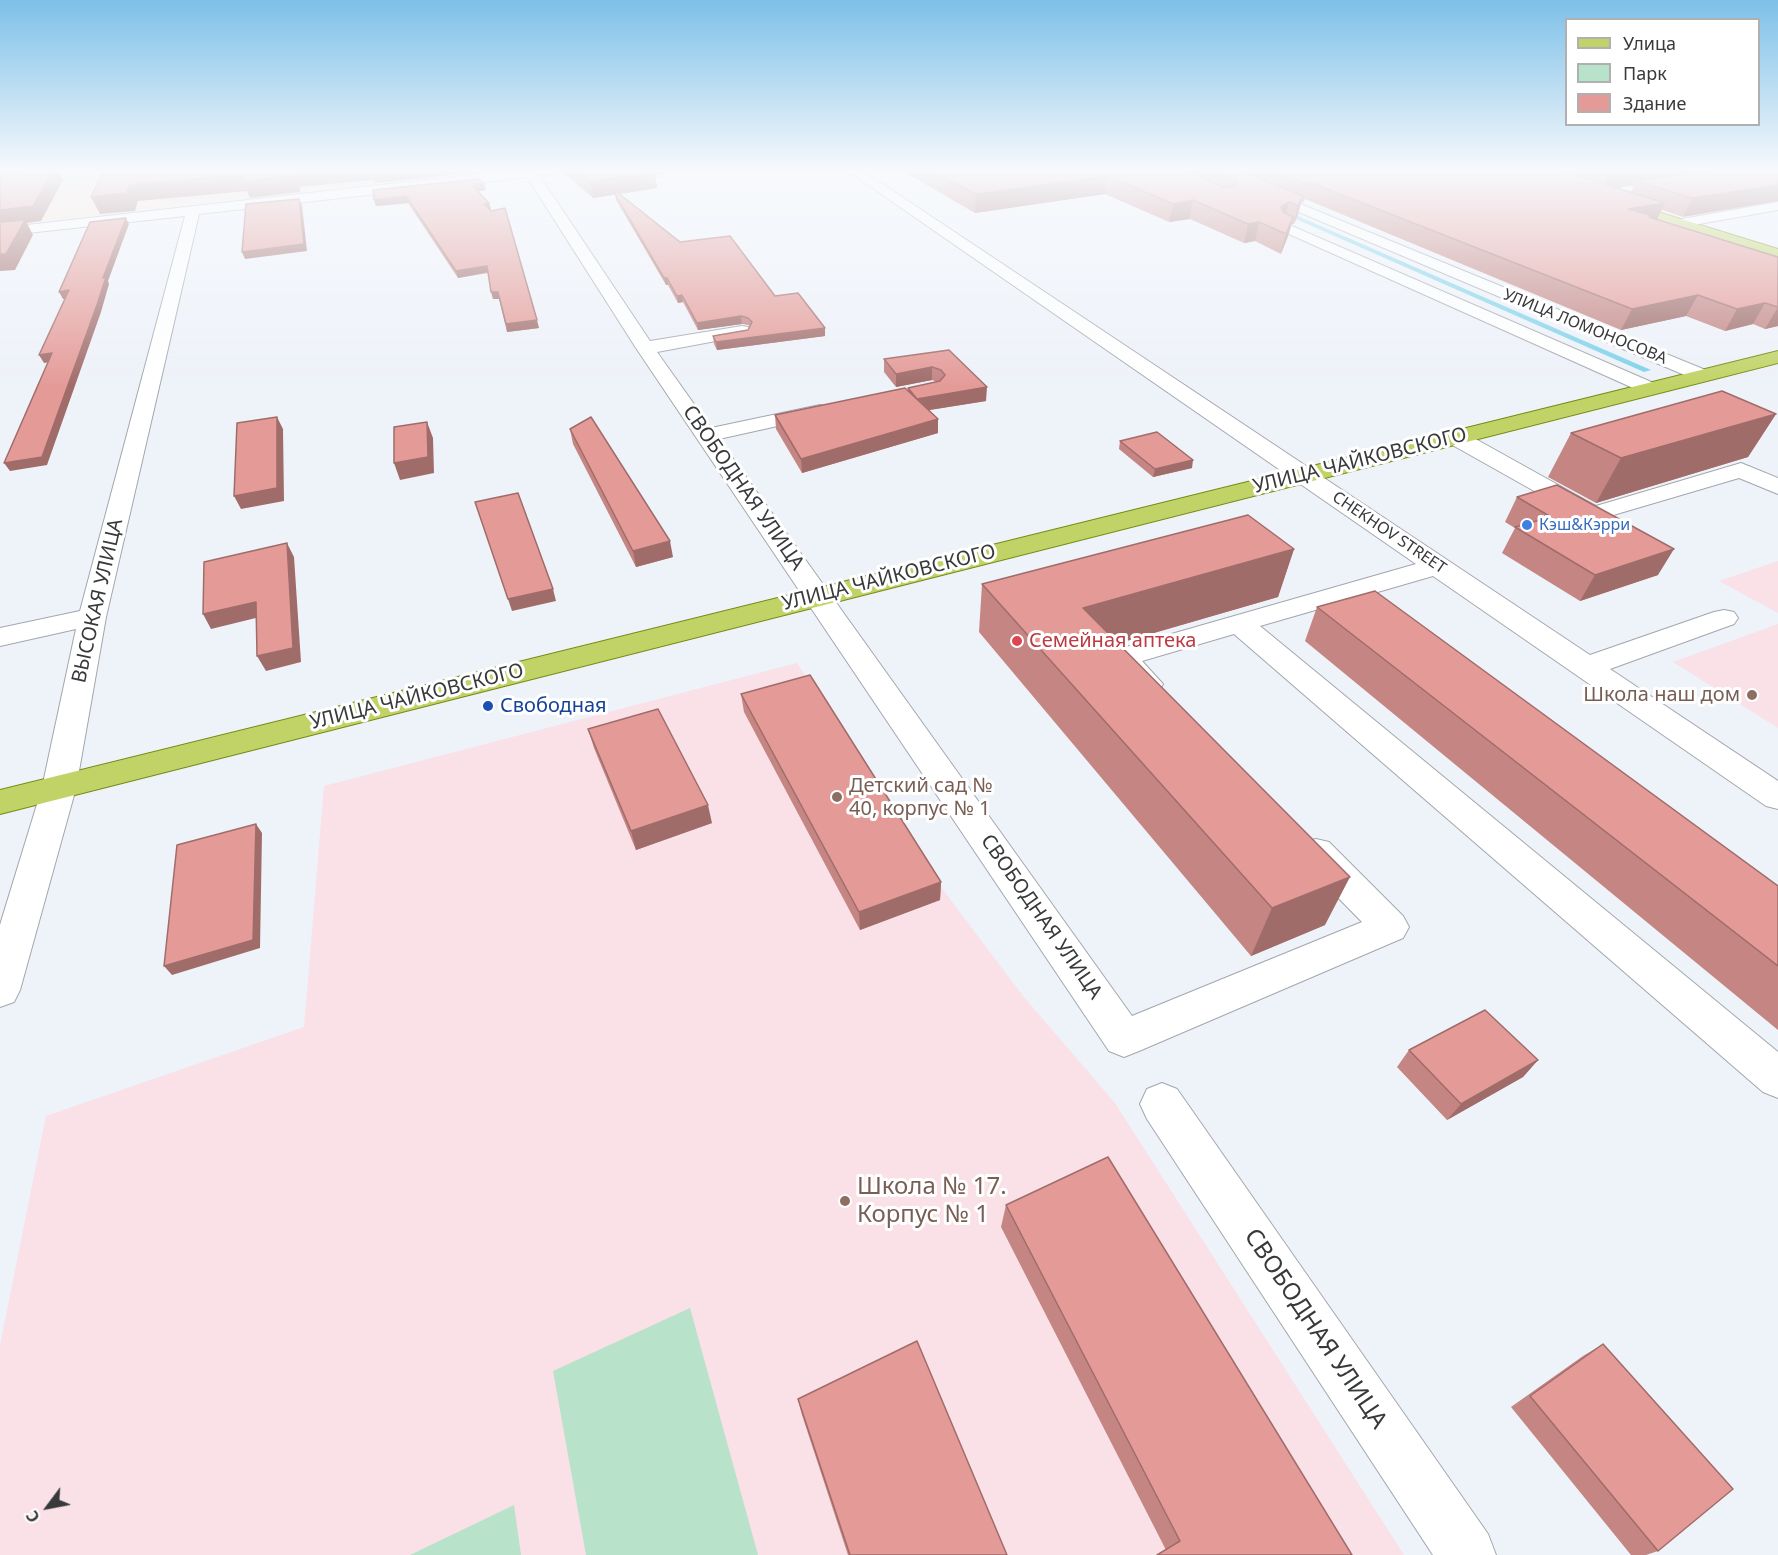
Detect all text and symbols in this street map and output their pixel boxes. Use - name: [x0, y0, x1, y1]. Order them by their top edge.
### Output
- legend: [1565, 18, 1760, 126]
- text: Улица: [1623, 31, 1676, 55]
- text: Парк: [1623, 61, 1667, 85]
- text: Здание: [1623, 91, 1686, 115]
- street label: УЛИЦА ЛОМОНОСОВА: [1500, 285, 1670, 369]
- street label: СВОБОДНАЯ УЛИЦА: [677, 401, 809, 575]
- street label: УЛИЦА ЧАЙКОВСКОГО: [1251, 423, 1469, 499]
- street label: CHEKHOV STREET: [1328, 488, 1450, 578]
- place label: Кэш&Кэрри: [1539, 515, 1630, 535]
- street label: ВЫСОКАЯ УЛИЦА: [67, 516, 129, 686]
- marker: Кэш&Кэрри: [1520, 518, 1534, 532]
- street label: УЛИЦА ЧАЙКОВСКОГО: [780, 540, 998, 616]
- place label: Семейная аптека: [1029, 629, 1196, 653]
- marker: Семейная аптека: [1010, 634, 1024, 648]
- street label: УЛИЦА ЧАЙКОВСКОГО: [308, 659, 526, 735]
- place label: Школа наш дом: [1583, 683, 1740, 707]
- marker: Школа наш дом: [1745, 688, 1759, 702]
- place label: Свободная: [500, 694, 607, 718]
- marker: Свободная: [481, 699, 495, 713]
- place label: Детский сад № 40, корпус № 1: [849, 774, 993, 821]
- marker: Детский сад № 40, корпус № 1: [830, 790, 844, 804]
- street label: СВОБОДНАЯ УЛИЦА: [975, 830, 1107, 1004]
- place label: Школа № 17. Корпус № 1: [857, 1173, 1007, 1229]
- marker: Школа № 17. Корпус № 1: [838, 1194, 852, 1208]
- street label: СВОБОДНАЯ УЛИЦА: [1237, 1224, 1393, 1434]
- north arrow: [18, 1477, 78, 1537]
- text: С: [21, 1506, 45, 1527]

